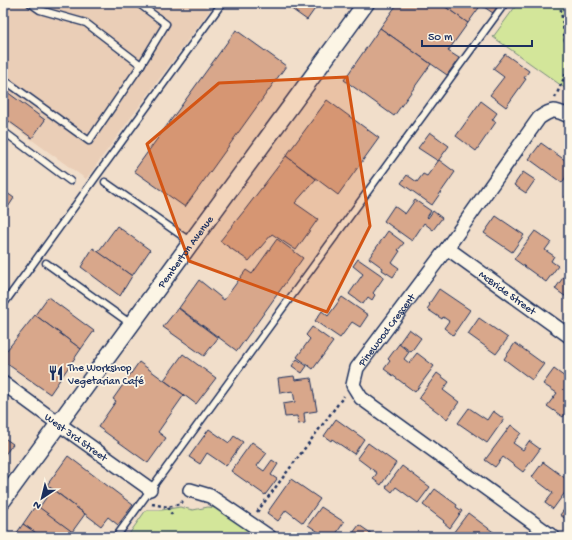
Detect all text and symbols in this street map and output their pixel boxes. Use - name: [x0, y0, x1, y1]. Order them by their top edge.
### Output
- scale bar: [422, 22, 532, 48]
- text: 50 m: [428, 31, 453, 45]
- street label: Pemberton Avenue: [155, 214, 217, 292]
- street label: McBride Street: [476, 269, 539, 319]
- street label: Pinewood Crescent: [356, 291, 419, 370]
- place label: The Workshop Vegetarian Café: [67, 363, 144, 388]
- restaurant icon: The Workshop Vegetarian Café: [47, 364, 65, 382]
- street label: West 3rd Street: [42, 412, 110, 466]
- north arrow: [22, 478, 62, 518]
- text: N: [31, 498, 44, 512]

